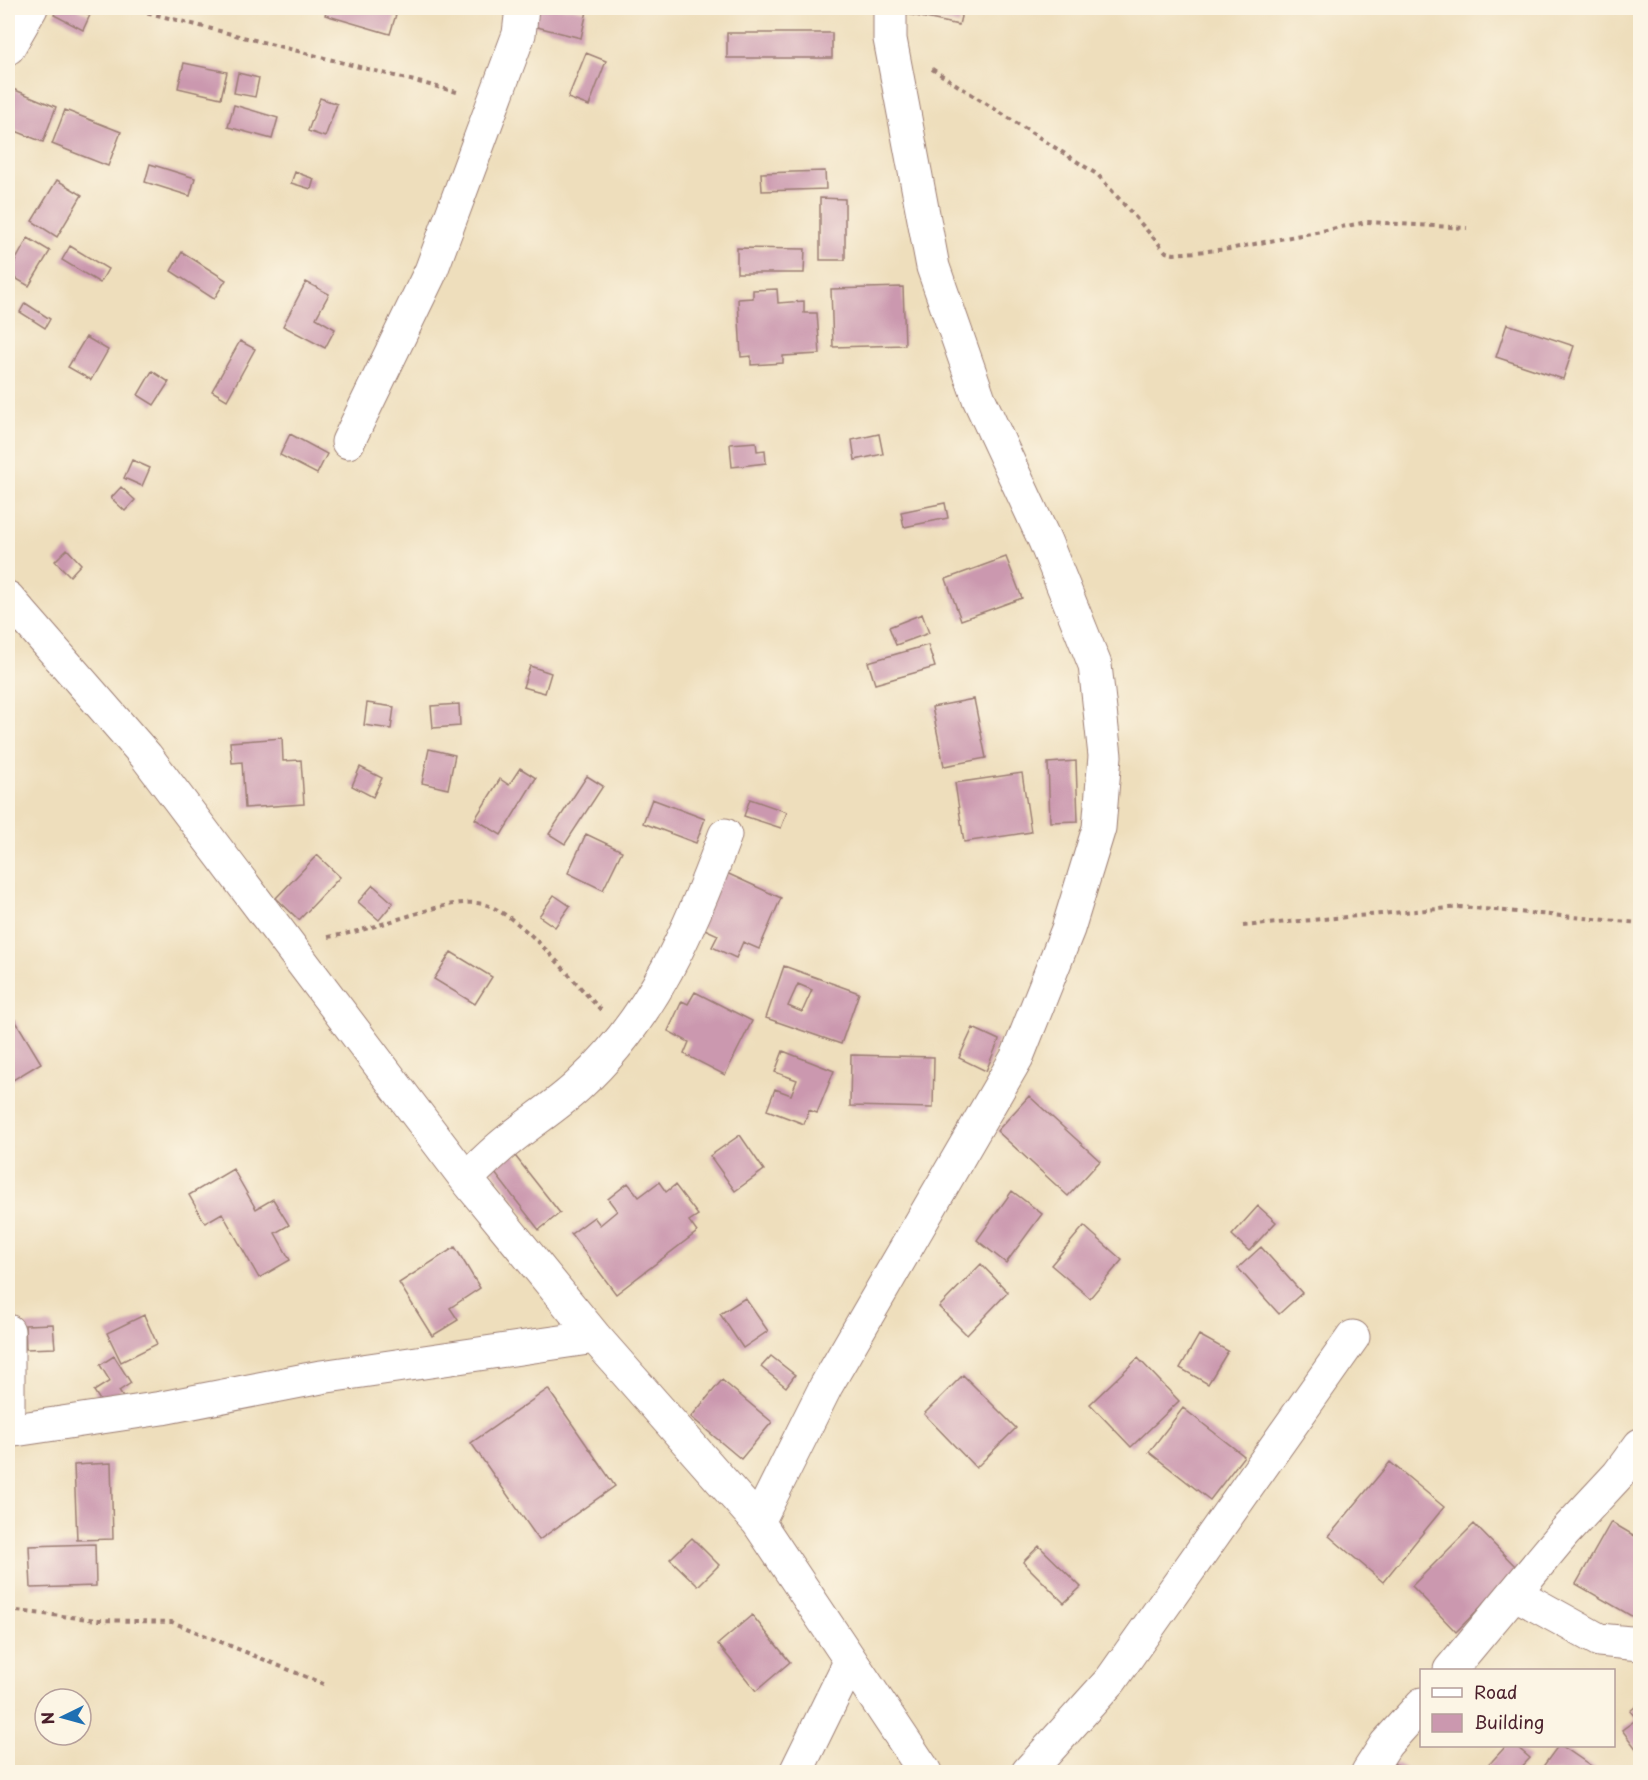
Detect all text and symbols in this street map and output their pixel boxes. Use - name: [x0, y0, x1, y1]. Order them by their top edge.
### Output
- legend: [1420, 1669, 1615, 1747]
- text: Road: [1474, 1678, 1518, 1705]
- north arrow: [33, 1687, 93, 1747]
- text: Building: [1474, 1708, 1544, 1735]
- text: N: [35, 1711, 60, 1726]

